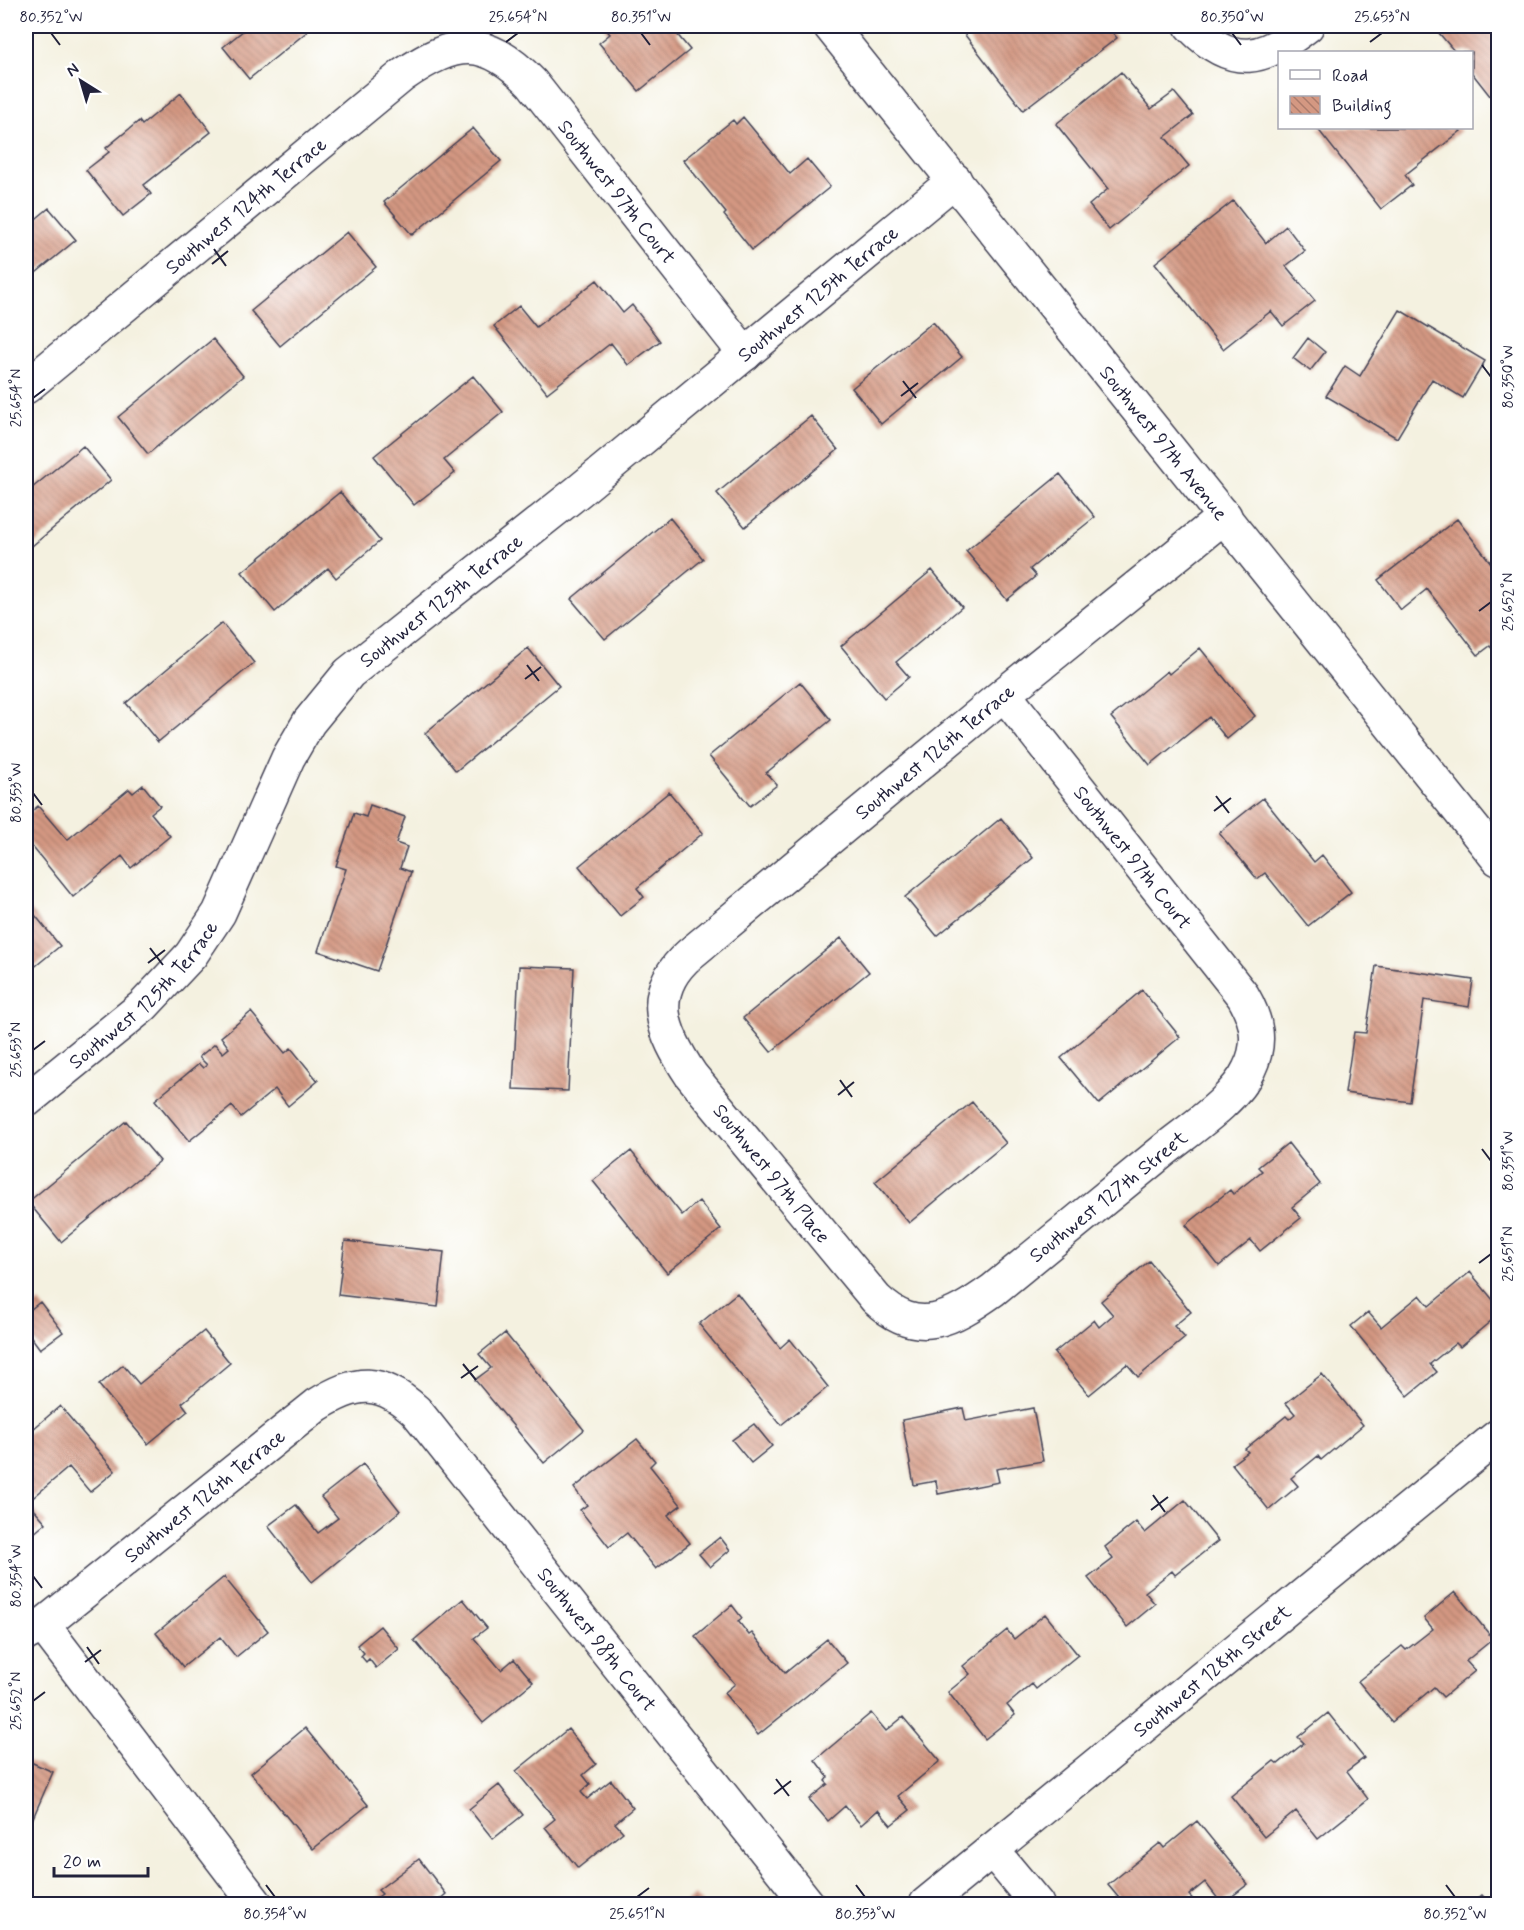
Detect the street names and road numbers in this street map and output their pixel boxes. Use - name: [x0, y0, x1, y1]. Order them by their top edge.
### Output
- street label: Southwest 97th Court: [551, 115, 681, 270]
- street label: Southwest 124th Terrace: [160, 132, 333, 281]
- street label: Southwest 125th Terrace: [732, 220, 905, 369]
- street label: Southwest 97th Avenue: [1093, 360, 1233, 527]
- street label: Southwest 125th Terrace: [354, 528, 529, 675]
- street label: Southwest 126th Terrace: [850, 679, 1021, 827]
- street label: Southwest 97th Court: [1067, 780, 1197, 936]
- street label: Southwest 125th Terrace: [64, 916, 225, 1076]
- street label: Southwest 97th Place: [706, 1098, 836, 1249]
- street label: Southwest 127th Street: [1024, 1125, 1194, 1269]
- street label: Southwest 126th Terrace: [119, 1423, 292, 1570]
- street label: Southwest 98th Court: [530, 1562, 662, 1718]
- street label: Southwest 128th Street: [1128, 1599, 1297, 1744]

